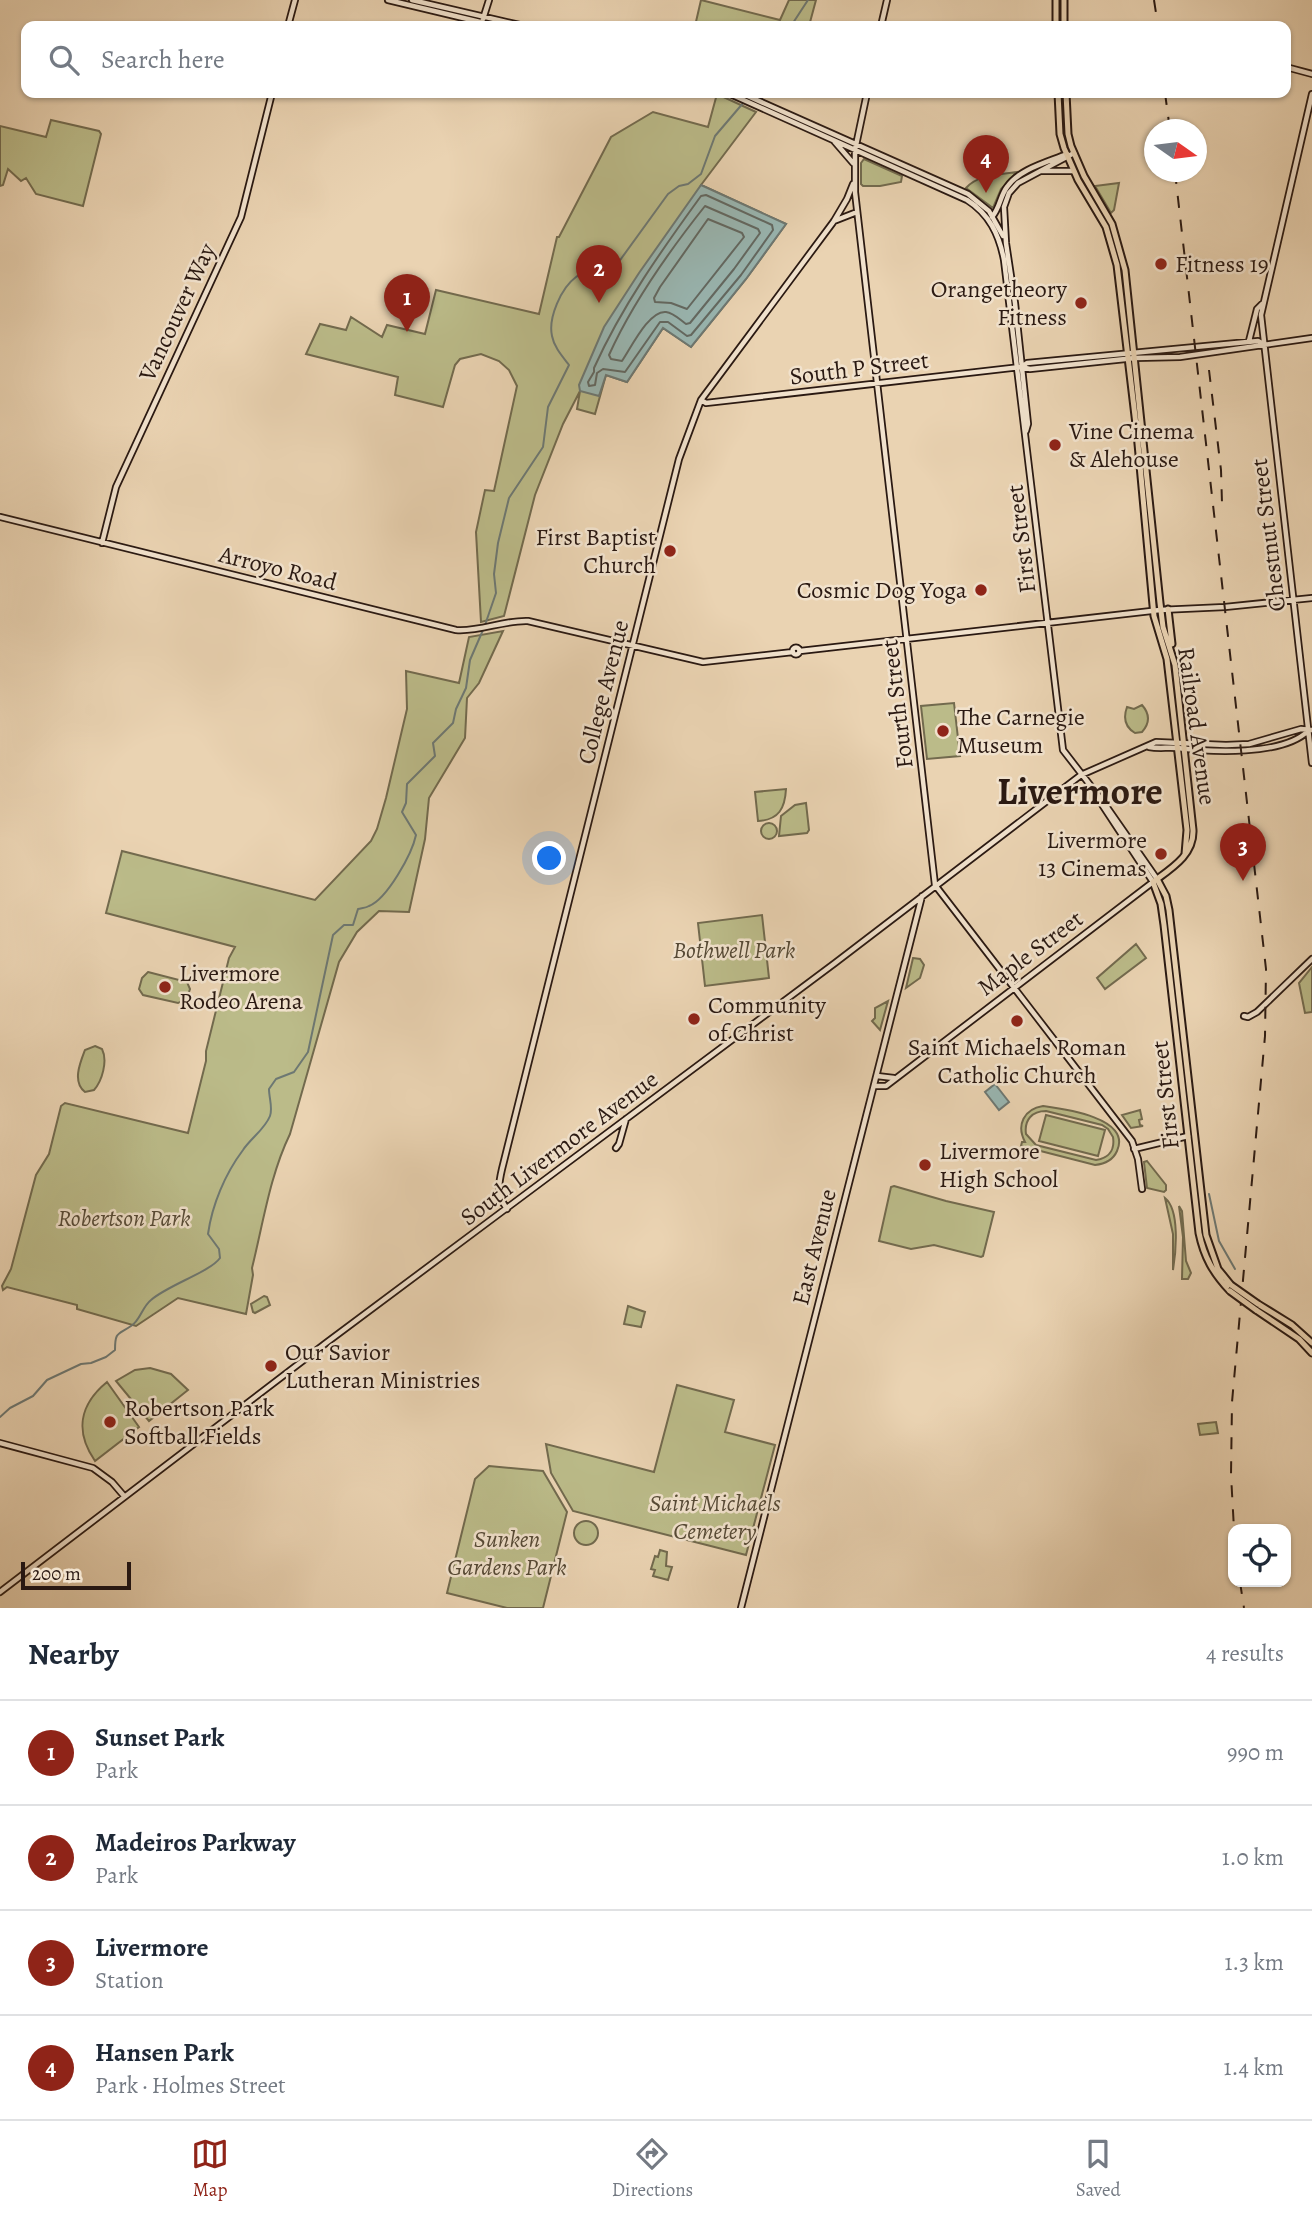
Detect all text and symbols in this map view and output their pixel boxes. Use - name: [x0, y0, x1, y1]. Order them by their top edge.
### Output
- search box: [21, 21, 1291, 98]
- icon: search: [45, 41, 83, 79]
- text: Search here: [101, 42, 225, 77]
- north arrow: [1144, 119, 1207, 182]
- pin: 4: [963, 135, 1009, 193]
- street label: Vancouver Way: [131, 238, 223, 387]
- pin: 2: [576, 245, 622, 303]
- place label: Fitness 19: [1175, 248, 1269, 280]
- marker: Fitness 19: [1153, 256, 1169, 272]
- place label: Orangetheory Fitness: [931, 273, 1067, 333]
- pin: 1: [384, 274, 430, 332]
- marker: Orangetheory Fitness: [1073, 295, 1089, 311]
- street label: South P Street: [788, 344, 930, 392]
- place label: Vine Cinema & Alehouse: [1068, 415, 1195, 475]
- marker: Vine Cinema & Alehouse: [1047, 437, 1063, 453]
- street label: Chestnut Street: [1243, 457, 1293, 613]
- street label: First Street: [998, 483, 1044, 595]
- place label: First Baptist Church: [535, 521, 656, 581]
- street label: Arroyo Road: [215, 538, 340, 598]
- marker: First Baptist Church: [662, 543, 678, 559]
- place label: Cosmic Dog Yoga: [797, 574, 968, 606]
- marker: Cosmic Dog Yoga: [973, 582, 989, 598]
- street label: College Avenue: [570, 616, 636, 768]
- street label: Fourth Street: [873, 638, 921, 770]
- street label: Railroad Avenue: [1170, 645, 1224, 807]
- place label: The Carnegie Museum: [957, 701, 1085, 761]
- marker: The Carnegie Museum: [935, 723, 951, 739]
- district label: Livermore: [997, 765, 1163, 817]
- pin: 3: [1220, 823, 1266, 881]
- place label: Livermore 13 Cinemas: [1038, 824, 1147, 884]
- your location: [532, 841, 566, 875]
- marker: Livermore 13 Cinemas: [1153, 846, 1169, 862]
- street label: Maple Street: [971, 903, 1089, 1003]
- park label: Bothwell Park: [673, 934, 796, 966]
- place label: Livermore Rodeo Arena: [179, 957, 304, 1017]
- marker: Livermore Rodeo Arena: [157, 979, 173, 995]
- place label: Community of Christ: [708, 989, 826, 1049]
- marker: Community of Christ: [686, 1011, 702, 1027]
- marker: Saint Michaels Roman Catholic Church: [1009, 1013, 1025, 1029]
- place label: Saint Michaels Roman Catholic Church: [908, 1031, 1126, 1091]
- street label: First Street: [1143, 1039, 1187, 1151]
- street label: South Livermore Avenue: [454, 1063, 664, 1233]
- place label: Livermore High School: [939, 1135, 1058, 1195]
- marker: Livermore High School: [917, 1157, 933, 1173]
- street label: East Avenue: [784, 1186, 844, 1308]
- park label: Robertson Park: [57, 1202, 191, 1234]
- place label: Our Savior Lutheran Ministries: [285, 1336, 480, 1396]
- marker: Our Savior Lutheran Ministries: [263, 1358, 279, 1374]
- place label: Robertson Park Softball Fields: [124, 1392, 275, 1452]
- marker: Robertson Park Softball Fields: [102, 1414, 118, 1430]
- park label: Saint Michaels Cemetery: [649, 1487, 781, 1547]
- park label: Sunken Gardens Park: [447, 1523, 567, 1583]
- map controls: [1228, 1524, 1291, 1587]
- button: locate: [1228, 1524, 1291, 1587]
- scale bar: [21, 1559, 131, 1591]
- text: 200 m: [32, 1561, 81, 1587]
- text: Nearby: [28, 1634, 119, 1674]
- text: 4 results: [1206, 1638, 1284, 1669]
- text: Sunset Park: [95, 1720, 225, 1755]
- text: 1: [47, 1737, 55, 1768]
- text: 990 m: [1227, 1737, 1284, 1768]
- text: Park: [95, 1755, 138, 1786]
- text: Madeiros Parkway: [95, 1825, 296, 1860]
- text: 2: [45, 1842, 57, 1873]
- text: 1.0 km: [1222, 1842, 1284, 1873]
- text: Park: [95, 1860, 138, 1891]
- text: Livermore: [95, 1930, 208, 1965]
- text: 3: [46, 1947, 56, 1978]
- text: 1.3 km: [1224, 1947, 1284, 1978]
- text: Station: [95, 1965, 164, 1996]
- text: Hansen Park: [95, 2035, 234, 2070]
- text: 4: [46, 2052, 56, 2083]
- text: 1.4 km: [1224, 2052, 1284, 2083]
- text: Park · Holmes Street: [95, 2070, 286, 2101]
- tab: Map: [191, 2135, 229, 2203]
- tab: Directions: [612, 2135, 693, 2203]
- tab: Saved: [1076, 2135, 1121, 2203]

